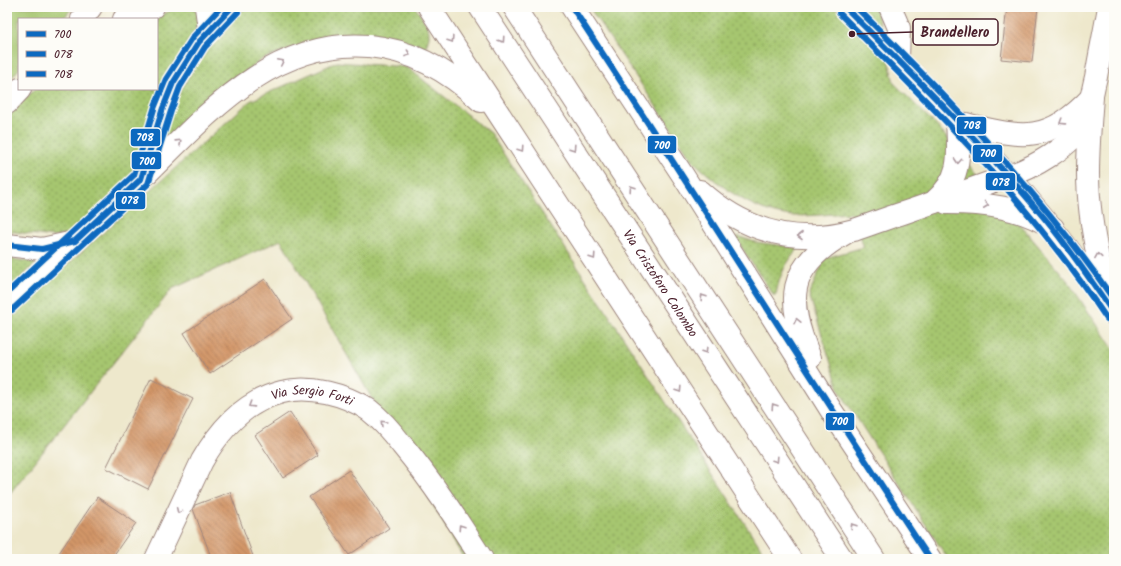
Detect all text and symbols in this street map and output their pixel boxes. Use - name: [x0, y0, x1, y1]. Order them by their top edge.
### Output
- legend: [18, 18, 158, 90]
- callout: Brandellero: [913, 19, 998, 45]
- text: Brandellero: [921, 22, 990, 44]
- text: 700: [54, 25, 72, 44]
- one-way arrow: [446, 35, 453, 42]
- one-way arrow: [497, 35, 504, 42]
- text: 078: [54, 45, 74, 64]
- one-way arrow: [404, 50, 411, 58]
- one-way arrow: [277, 59, 285, 67]
- text: 708: [54, 65, 74, 84]
- line badge: 708: [956, 116, 987, 135]
- text: 708: [963, 117, 981, 135]
- one-way arrow: [1059, 117, 1066, 125]
- line badge: 708: [130, 128, 161, 147]
- text: 708: [136, 129, 154, 147]
- line badge: 700: [647, 135, 677, 154]
- text: 700: [654, 137, 671, 155]
- one-way arrow: [174, 139, 182, 147]
- one-way arrow: [568, 144, 576, 151]
- line badge: 700: [972, 144, 1003, 163]
- one-way arrow: [516, 145, 524, 152]
- text: 700: [980, 145, 997, 163]
- line badge: 700: [131, 151, 162, 170]
- text: 700: [139, 153, 156, 171]
- one-way arrow: [953, 158, 962, 164]
- line badge: 078: [985, 172, 1016, 191]
- text: 078: [992, 174, 1010, 192]
- one-way arrow: [630, 185, 637, 192]
- line badge: 078: [115, 191, 146, 210]
- text: 078: [121, 192, 139, 210]
- one-way arrow: [983, 200, 989, 209]
- street label: Via Cristoforo Colombo: [617, 226, 703, 342]
- one-way arrow: [797, 232, 803, 240]
- one-way arrow: [588, 253, 596, 260]
- one-way arrow: [1094, 253, 1103, 259]
- one-way arrow: [700, 294, 708, 301]
- one-way arrow: [793, 318, 801, 324]
- one-way arrow: [700, 347, 708, 354]
- street label: Via Sergio Forti: [269, 381, 358, 413]
- one-way arrow: [674, 385, 681, 392]
- one-way arrow: [248, 400, 255, 408]
- one-way arrow: [771, 403, 779, 410]
- line badge: 700: [825, 412, 855, 431]
- text: 700: [832, 413, 849, 431]
- one-way arrow: [380, 420, 388, 428]
- one-way arrow: [771, 456, 779, 463]
- one-way arrow: [176, 508, 184, 515]
- one-way arrow: [459, 524, 466, 531]
- one-way arrow: [851, 524, 858, 531]

